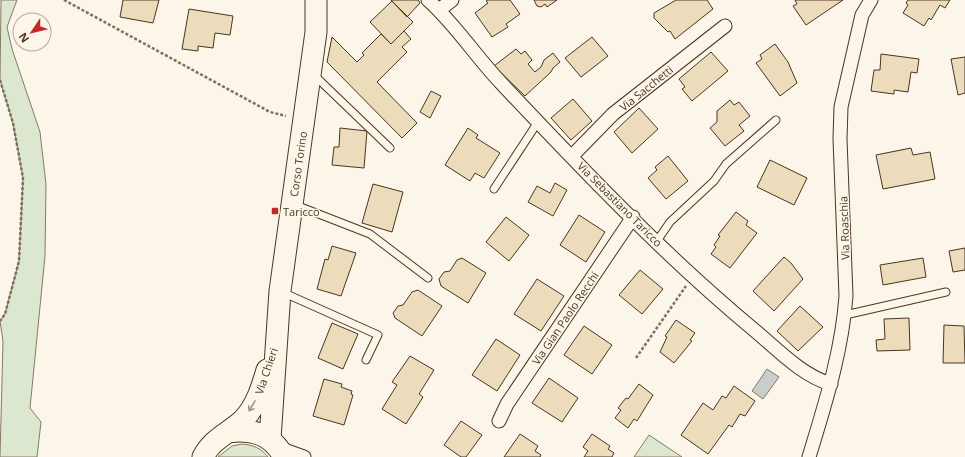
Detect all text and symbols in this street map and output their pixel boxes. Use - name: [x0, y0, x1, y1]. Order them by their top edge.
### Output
- north arrow: [12, 12, 52, 52]
- text: N: [15, 30, 32, 46]
- street label: Via Sacchetti: [616, 62, 676, 114]
- street label: Corso Torino: [286, 130, 310, 198]
- street label: Via Sebastiano Taricco: [574, 158, 666, 250]
- street label: Via Roaschia: [835, 196, 853, 260]
- place label: Taricco: [283, 204, 320, 219]
- marker: Taricco: [270, 206, 280, 216]
- street label: Via Gian Paolo Recchi: [528, 268, 602, 368]
- street label: Via Chieri: [251, 346, 281, 396]
- one-way arrow: [248, 400, 256, 412]

